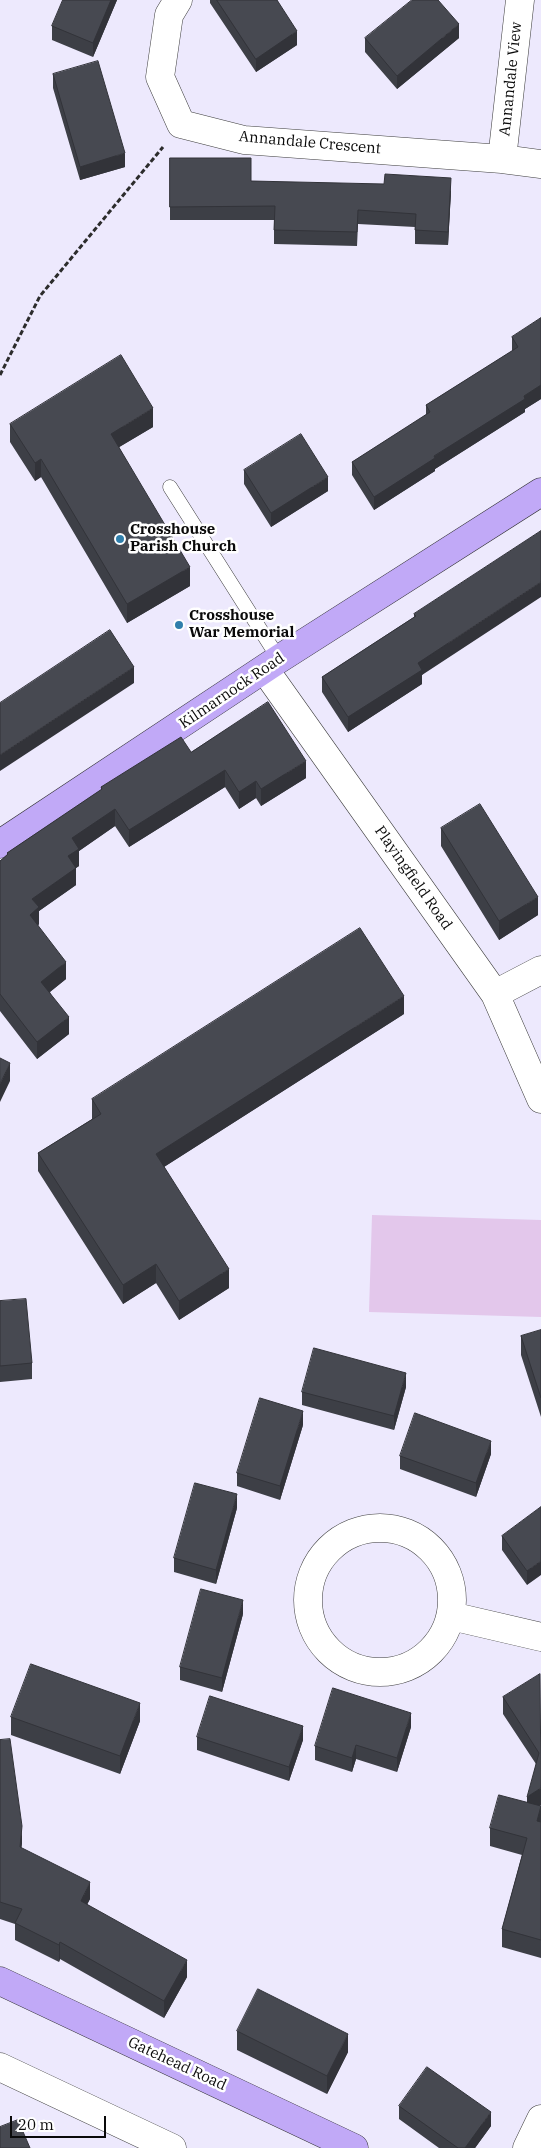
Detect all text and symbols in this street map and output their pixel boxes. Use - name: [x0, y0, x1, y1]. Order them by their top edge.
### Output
- street label: Annandale View: [496, 21, 526, 137]
- street label: Annandale Crescent: [238, 128, 382, 158]
- place label: Crosshouse Parish Church: [130, 521, 236, 556]
- marker: Crosshouse Parish Church: [114, 533, 126, 545]
- place label: Crosshouse War Memorial: [189, 607, 294, 642]
- marker: Crosshouse War Memorial: [173, 619, 185, 631]
- street label: Kilmarnock Road: [176, 649, 288, 733]
- street label: Playingfield Road: [370, 823, 456, 933]
- street label: Gatehead Road: [125, 2033, 229, 2095]
- scale bar: [12, 2106, 109, 2138]
- text: 20 m: [18, 2115, 54, 2134]

